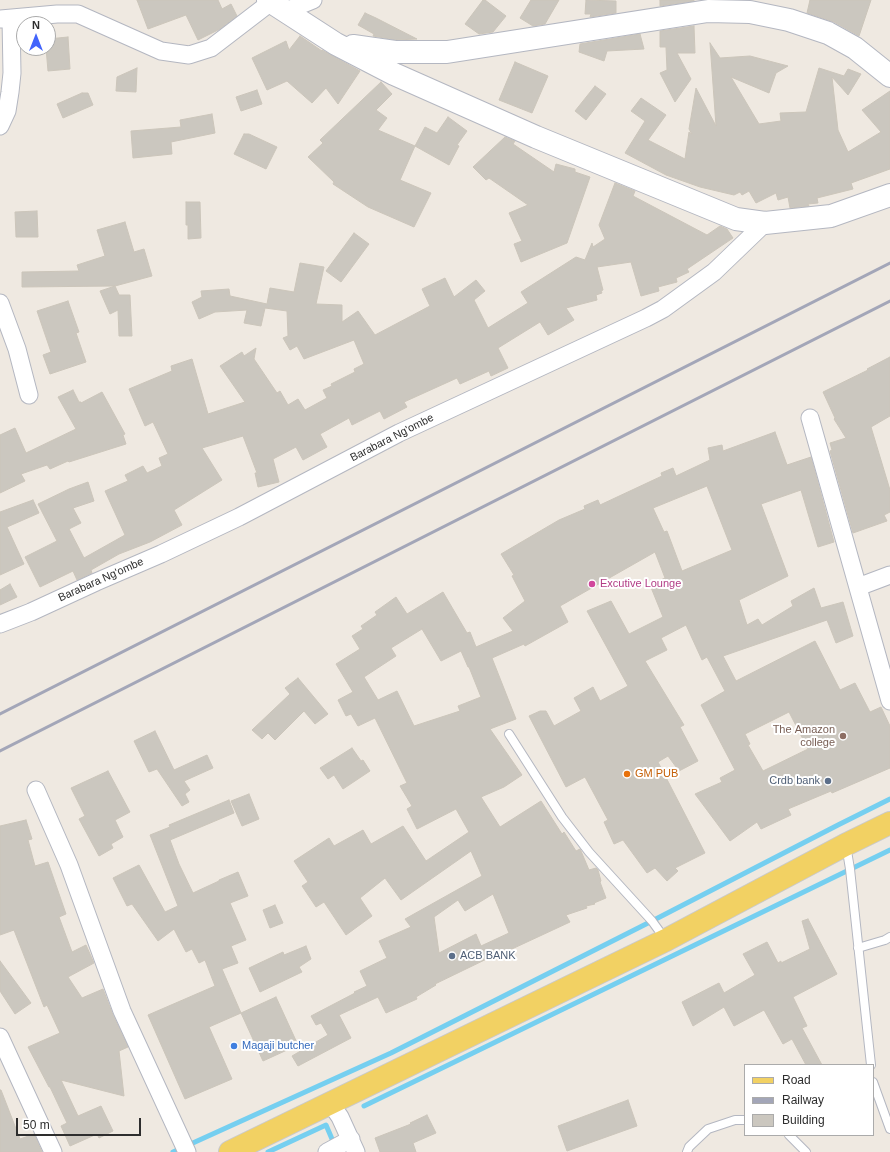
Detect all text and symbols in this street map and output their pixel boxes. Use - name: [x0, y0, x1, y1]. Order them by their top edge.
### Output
- north arrow: [16, 16, 56, 56]
- text: N: [32, 19, 40, 31]
- street label: Barabara Ng'ombe: [348, 411, 436, 465]
- street label: Barabara Ng'ombe: [56, 555, 146, 605]
- place label: Excutive Lounge: [600, 577, 681, 591]
- marker: Excutive Lounge: [587, 579, 597, 589]
- place label: The Amazon college: [773, 723, 835, 749]
- marker: The Amazon college: [838, 731, 848, 741]
- place label: GM PUB: [635, 767, 678, 781]
- marker: GM PUB: [622, 769, 632, 779]
- place label: Crdb bank: [769, 774, 820, 788]
- marker: Crdb bank: [823, 776, 833, 786]
- place label: ACB BANK: [460, 949, 516, 963]
- marker: ACB BANK: [447, 951, 457, 961]
- place label: Magaji butcher: [242, 1039, 314, 1053]
- marker: Magaji butcher: [229, 1041, 239, 1051]
- legend: [744, 1064, 874, 1136]
- text: Road: [782, 1073, 811, 1087]
- text: Railway: [782, 1093, 824, 1107]
- scale bar: [18, 1110, 143, 1136]
- text: Building: [782, 1113, 825, 1127]
- text: 50 m: [23, 1118, 50, 1132]

